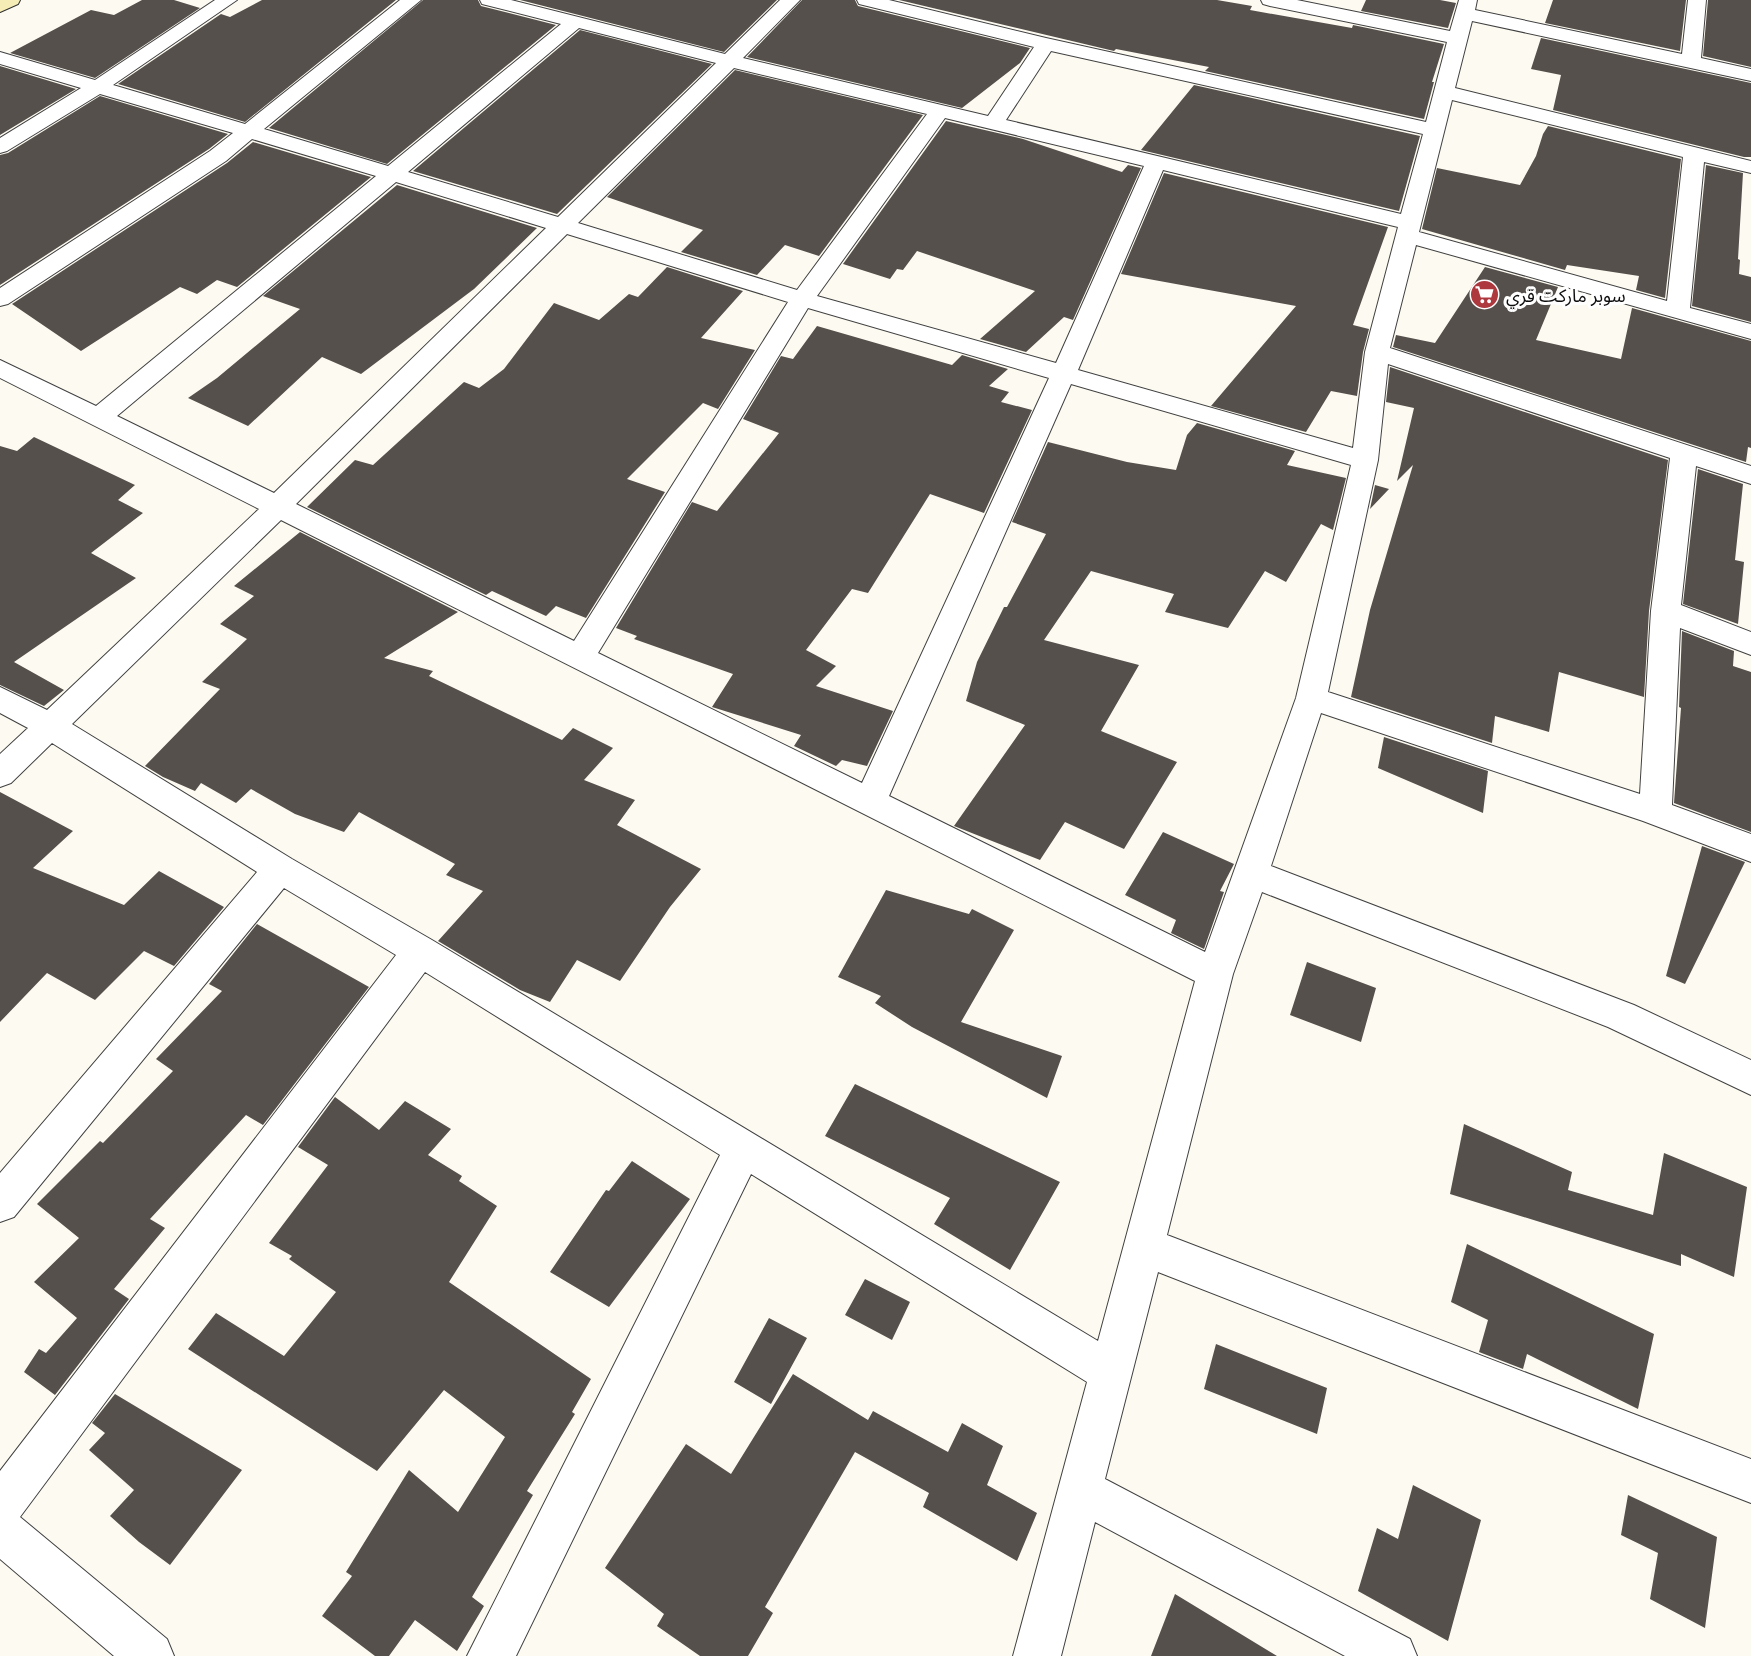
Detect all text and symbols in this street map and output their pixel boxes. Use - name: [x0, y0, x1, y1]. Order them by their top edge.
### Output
- supermarket icon: سوبر ماركت قري: [1469, 279, 1501, 311]
- place label: سوبر ماركت قري: [1506, 284, 1626, 309]

